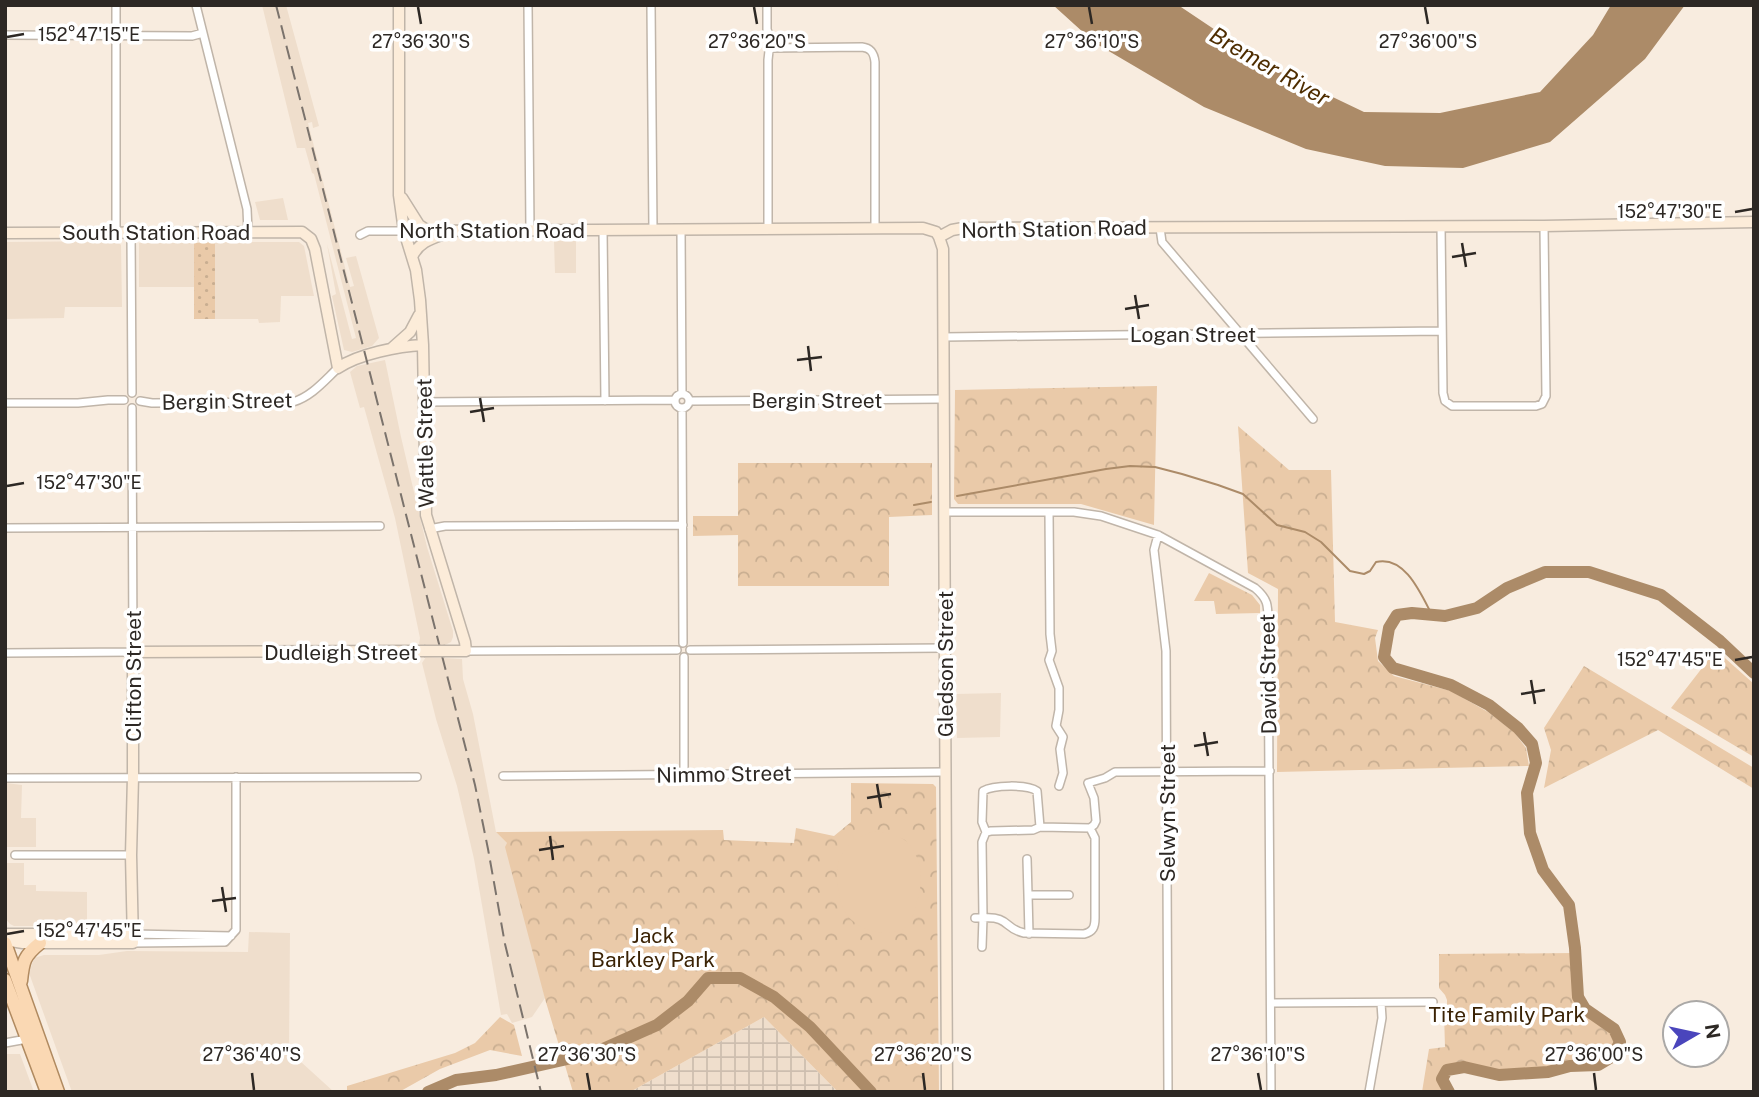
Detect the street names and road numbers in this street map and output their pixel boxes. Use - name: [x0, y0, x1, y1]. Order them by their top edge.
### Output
- street label: North Station Road: [961, 215, 1147, 243]
- street label: North Station Road: [399, 218, 585, 243]
- street label: South Station Road: [62, 220, 250, 245]
- street label: Logan Street: [1130, 322, 1256, 347]
- street label: Wattle Street: [411, 378, 439, 508]
- street label: Bergin Street: [161, 387, 293, 415]
- street label: Bergin Street: [752, 388, 882, 413]
- street label: Gledson Street: [933, 591, 958, 737]
- street label: Clifton Street: [121, 610, 146, 742]
- street label: David Street: [1254, 613, 1282, 735]
- street label: Dudleigh Street: [264, 640, 418, 665]
- street label: Selwyn Street: [1155, 744, 1180, 882]
- street label: Nimmo Street: [656, 760, 792, 788]

